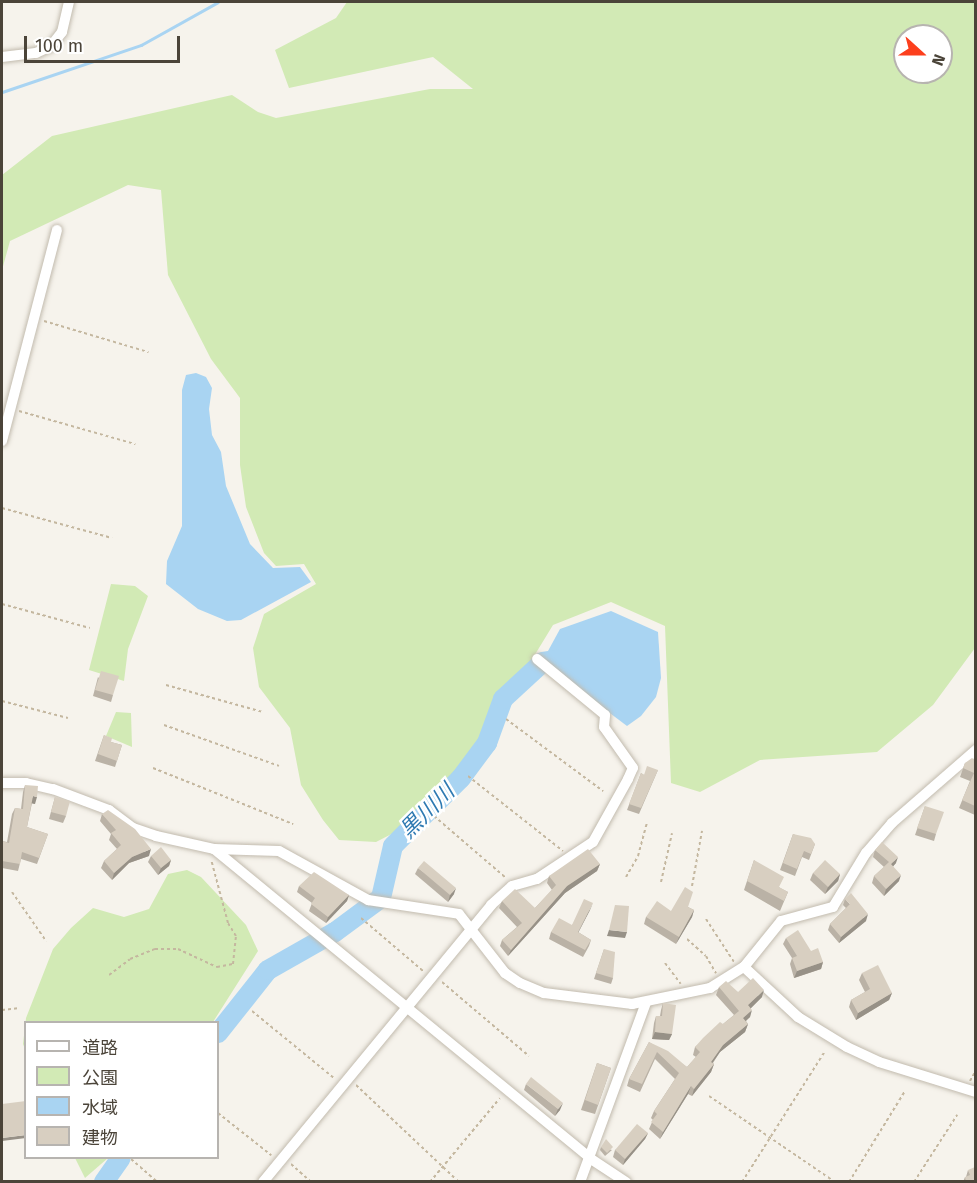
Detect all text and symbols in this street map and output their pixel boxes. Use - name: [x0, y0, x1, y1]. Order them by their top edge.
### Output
- scale bar: [27, 24, 183, 62]
- north arrow: [893, 24, 953, 84]
- text: 100 m: [35, 35, 83, 57]
- text: N: [928, 52, 949, 68]
- water label: 黒川川: [394, 778, 460, 844]
- legend: [24, 1021, 219, 1159]
- text: 道路: [82, 1037, 118, 1059]
- text: 公園: [82, 1067, 118, 1089]
- text: 水域: [82, 1097, 118, 1119]
- text: 建物: [82, 1127, 118, 1149]

